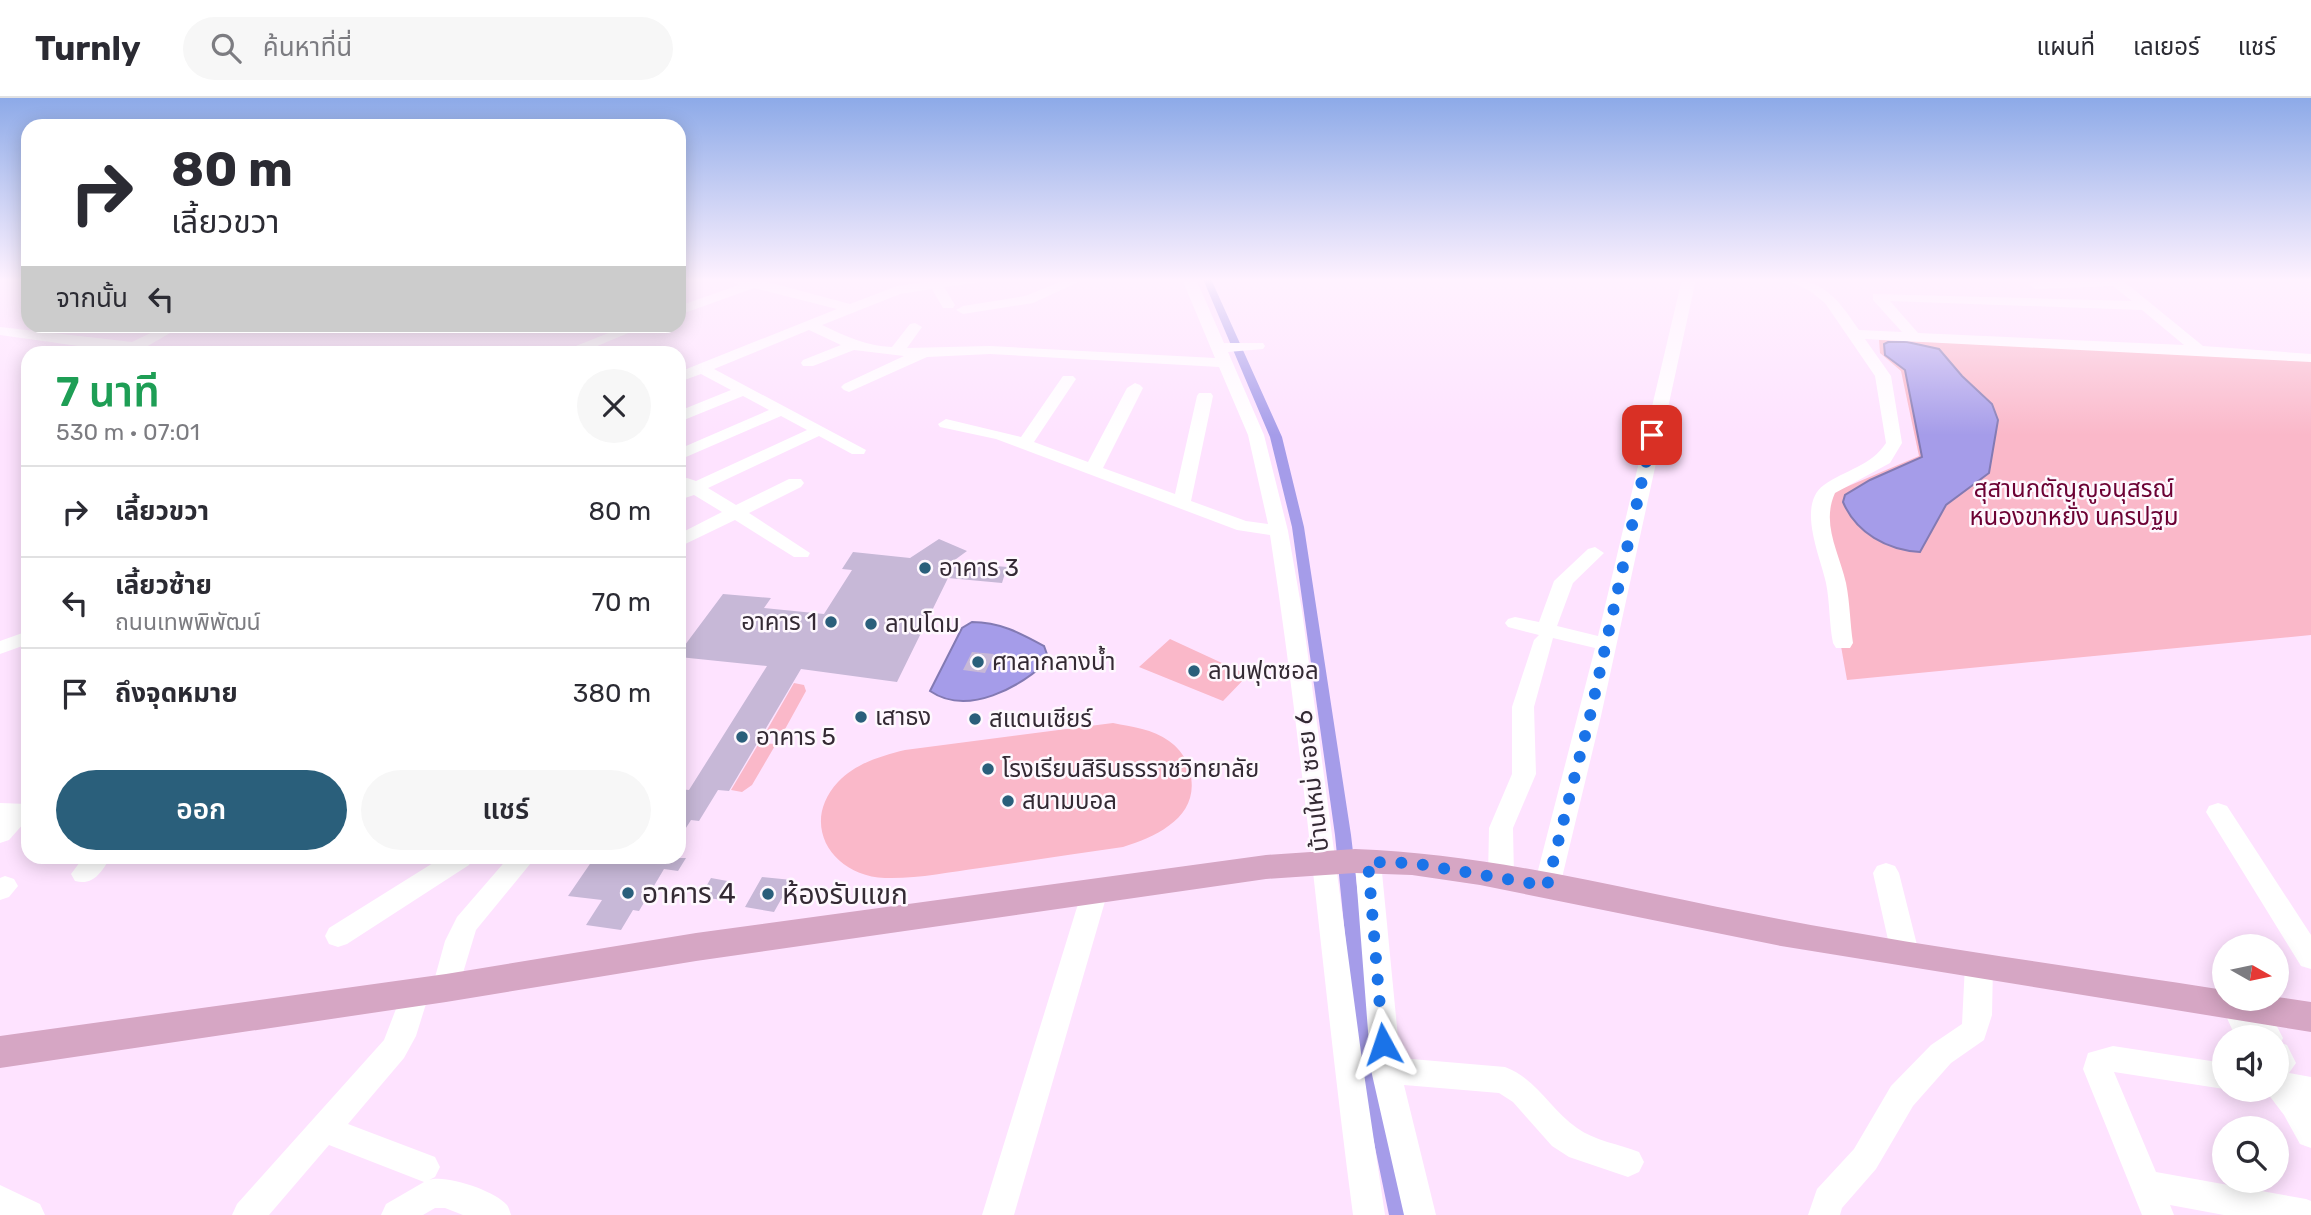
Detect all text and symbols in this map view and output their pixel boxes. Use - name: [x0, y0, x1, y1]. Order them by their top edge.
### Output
- search box: [183, 17, 673, 80]
- text: Turnly: [35, 29, 141, 68]
- icon: search: [207, 29, 245, 67]
- text: ค้นหาที่นี่: [263, 32, 352, 63]
- text: แผนที่: [2037, 33, 2095, 61]
- text: เลเยอร์: [2133, 33, 2200, 61]
- text: แชร์: [2238, 33, 2276, 61]
- text: 80 m: [171, 140, 293, 198]
- icon: right: [56, 147, 147, 238]
- text: เลี้ยวขวา: [171, 203, 279, 241]
- icon: left: [142, 280, 180, 318]
- text: จากนั้น: [56, 283, 128, 314]
- text: 7 นาที: [56, 367, 160, 417]
- button: close: [577, 369, 651, 443]
- pin: [1622, 405, 1682, 465]
- icon: arrive: [1633, 416, 1671, 454]
- text: 530 m · 07:01: [56, 418, 200, 446]
- park label: สุสานกตัญญูอนุสรณ์ หนองขาหยั่ง นครปฐม: [1970, 475, 2179, 531]
- icon: right: [56, 493, 94, 531]
- text: เลี้ยวขวา: [115, 496, 209, 527]
- text: 80 m: [588, 496, 651, 527]
- place label: อาคาร 3: [939, 554, 1019, 582]
- marker: อาคาร 3: [917, 560, 933, 576]
- text: เลี้ยวซ้าย: [115, 570, 212, 601]
- icon: left: [56, 584, 94, 622]
- text: 70 m: [592, 587, 651, 618]
- text: ถนนเทพพิพัฒน์: [115, 608, 261, 636]
- place label: อาคาร 1: [741, 608, 817, 636]
- place label: ลานโดม: [885, 610, 960, 638]
- marker: อาคาร 1: [823, 614, 839, 630]
- marker: ลานโดม: [863, 616, 879, 632]
- place label: ศาลากลางน้ำ: [992, 645, 1115, 676]
- marker: ศาลากลางน้ำ: [970, 654, 986, 670]
- place label: ลานฟุตซอล: [1208, 657, 1319, 686]
- marker: ลานฟุตซอล: [1186, 663, 1202, 679]
- icon: arrive: [56, 675, 94, 713]
- text: ถึงจุดหมาย: [115, 678, 238, 709]
- text: 380 m: [573, 678, 651, 709]
- place label: เสาธง: [875, 703, 931, 731]
- place label: สแตนเชียร์: [989, 705, 1093, 733]
- marker: เสาธง: [853, 709, 869, 725]
- street label: บ้านใหม่ ซอย 6: [1289, 709, 1335, 853]
- marker: สแตนเชียร์: [967, 711, 983, 727]
- place label: อาคาร 5: [756, 723, 836, 751]
- marker: อาคาร 5: [734, 729, 750, 745]
- place label: โรงเรียนสิรินธรราชวิทยาลัย: [1002, 755, 1259, 783]
- marker: โรงเรียนสิรินธรราชวิทยาลัย: [980, 761, 996, 777]
- button: ออก: [56, 770, 347, 850]
- button: แชร์: [361, 770, 651, 850]
- place label: สนามบอล: [1022, 787, 1117, 815]
- marker: สนามบอล: [1000, 793, 1016, 809]
- place label: อาคาร 4: [642, 877, 736, 910]
- place label: ห้องรับแขก: [782, 878, 908, 911]
- marker: อาคาร 4: [620, 885, 636, 901]
- marker: ห้องรับแขก: [760, 886, 776, 902]
- north arrow: [2212, 934, 2289, 1012]
- map controls: [2212, 934, 2289, 1193]
- position arrow: [1346, 1007, 1420, 1081]
- button: sound: [2212, 1025, 2289, 1102]
- button: search: [2212, 1116, 2289, 1193]

